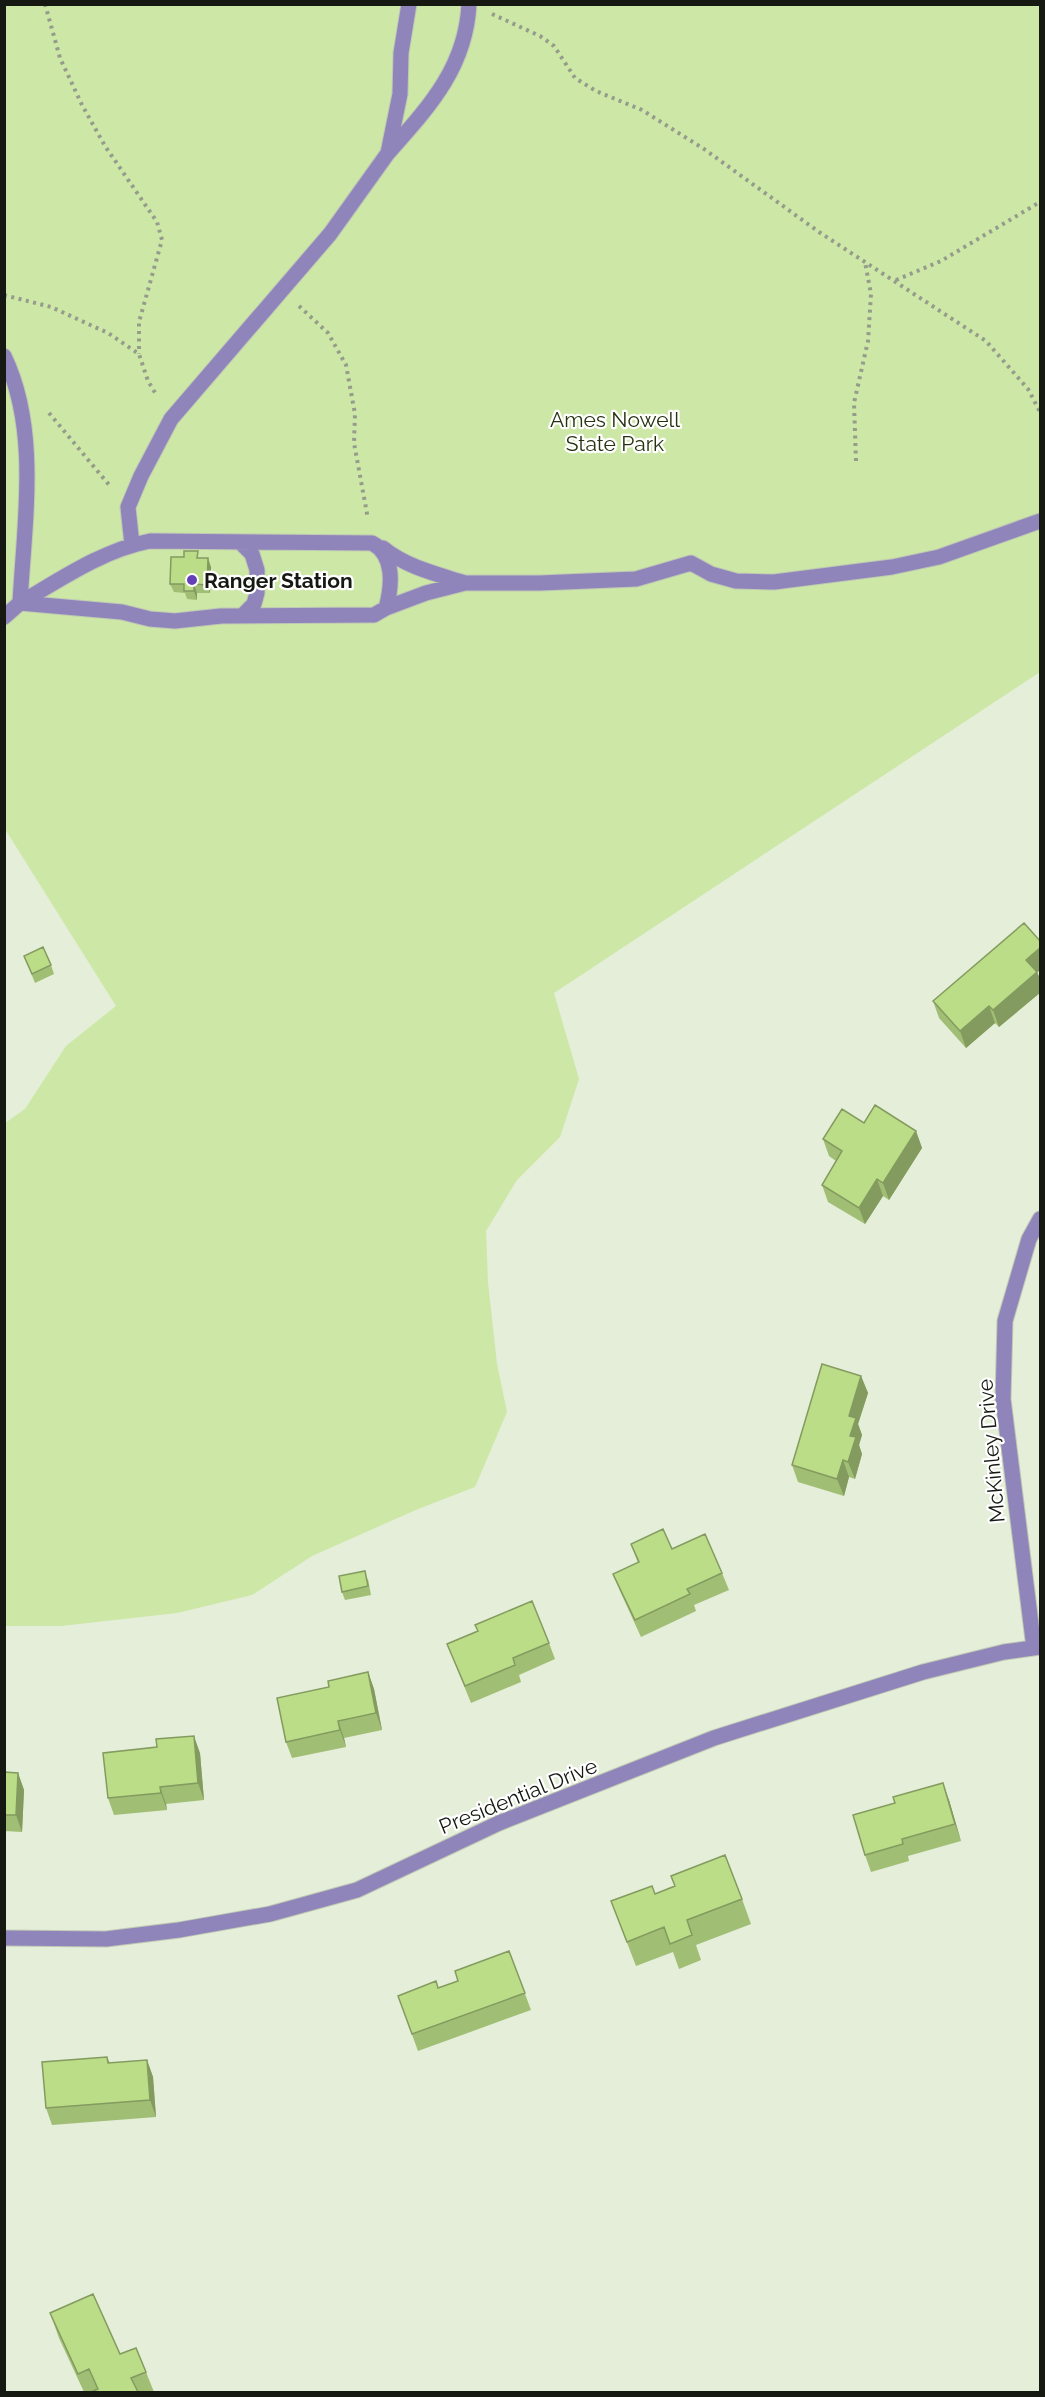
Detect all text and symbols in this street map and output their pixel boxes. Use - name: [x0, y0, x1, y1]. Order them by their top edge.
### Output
- park label: Ames Nowell State Park: [550, 407, 680, 456]
- place label: Ranger Station: [204, 568, 353, 593]
- marker: Ranger Station: [185, 573, 199, 587]
- street label: McKinley Drive: [972, 1378, 1010, 1524]
- street label: Presidential Drive: [435, 1753, 601, 1839]

